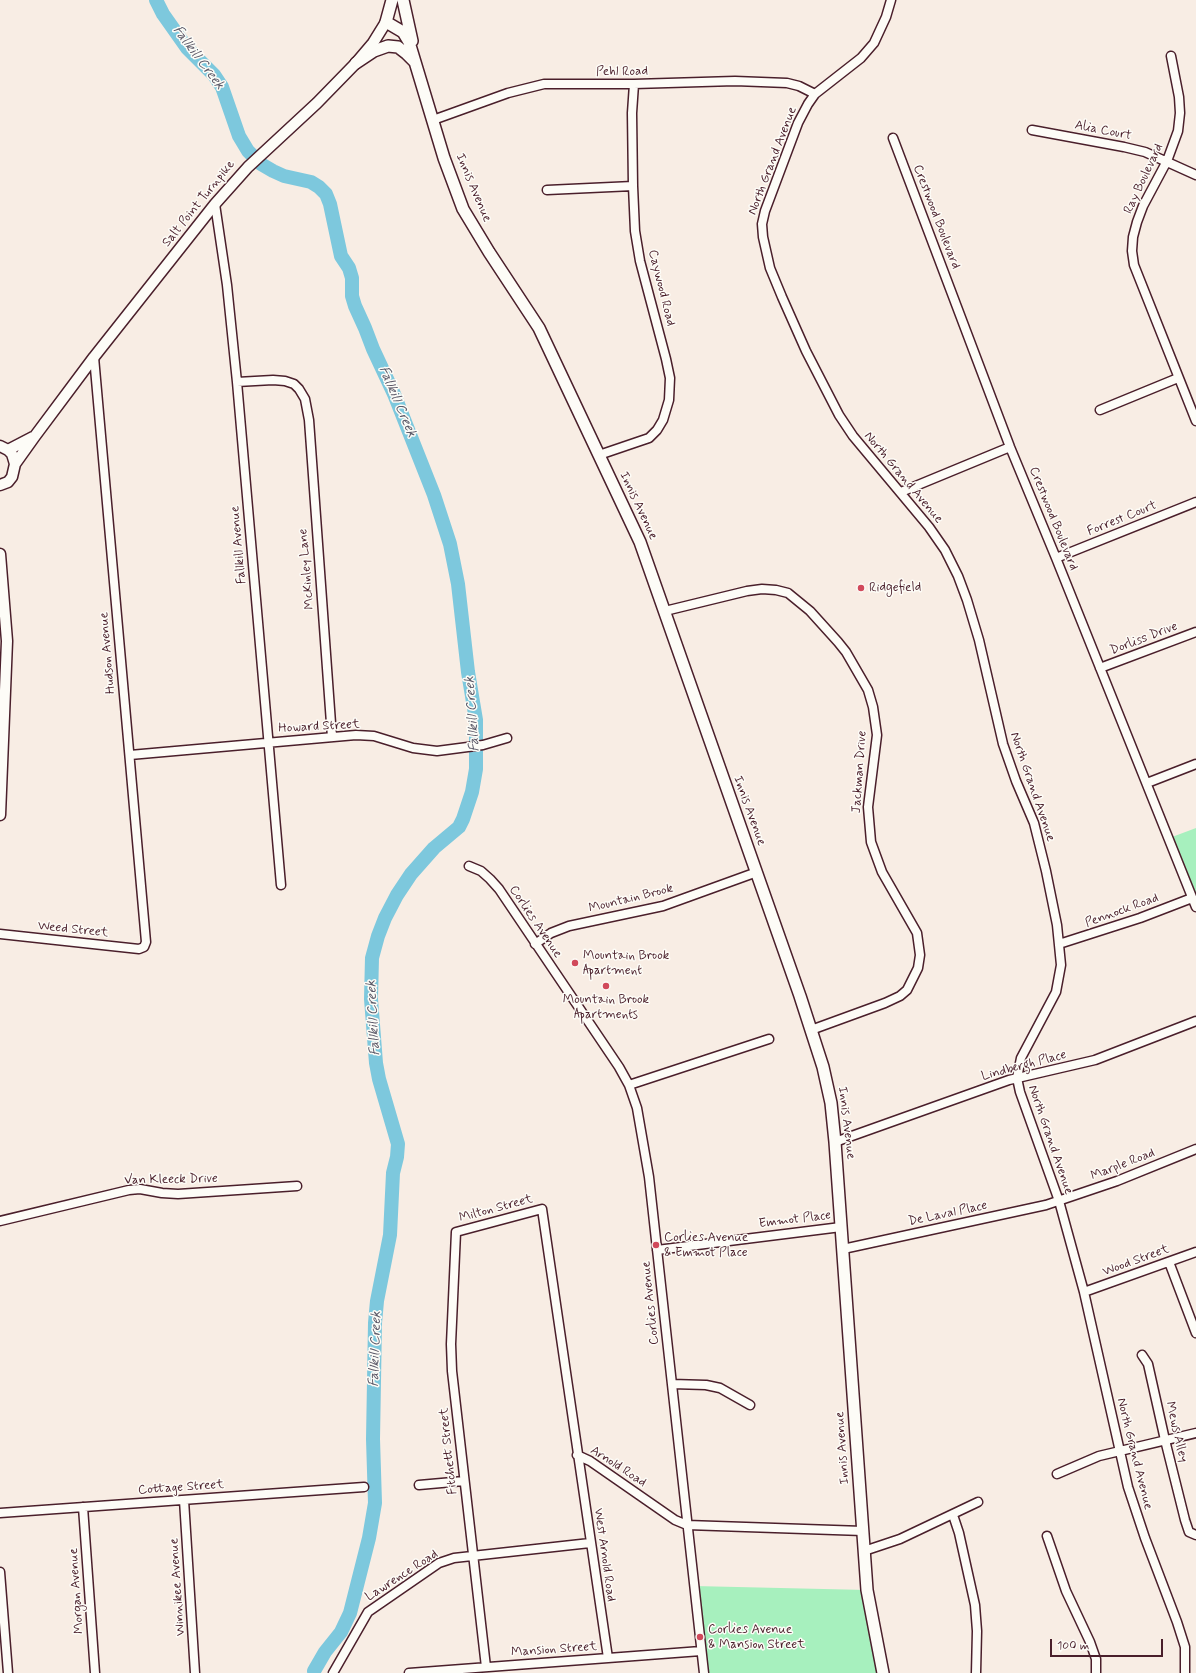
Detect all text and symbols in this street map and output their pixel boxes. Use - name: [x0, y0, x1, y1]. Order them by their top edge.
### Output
- water label: Fallkill Creek: [169, 23, 227, 93]
- street label: Pehl Road: [596, 64, 648, 80]
- street label: North Grand Avenue: [745, 105, 801, 217]
- street label: Alia Court: [1073, 118, 1133, 144]
- street label: Ray Boulevard: [1121, 141, 1167, 217]
- street label: Innis Avenue: [452, 151, 494, 225]
- street label: Salt Point Turnpike: [159, 157, 239, 251]
- street label: Crestwood Boulevard: [909, 163, 963, 271]
- street label: Caywood Road: [644, 248, 678, 328]
- water label: Fallkill Creek: [374, 364, 420, 440]
- street label: North Grand Avenue: [860, 429, 946, 527]
- street label: Crestwood Boulevard: [1025, 465, 1081, 573]
- street label: Innis Avenue: [615, 470, 661, 542]
- street label: Forrest Court: [1085, 498, 1159, 540]
- street label: Fallkill Avenue: [228, 505, 250, 585]
- street label: McKinley Lane: [296, 528, 318, 610]
- place label: Ridgefield: [869, 580, 921, 596]
- marker: Ridgefield: [856, 583, 866, 593]
- street label: Hudson Avenue: [97, 611, 119, 695]
- street label: Dorliss Drive: [1108, 619, 1180, 659]
- water label: Fallkill Creek: [462, 676, 484, 752]
- street label: Howard Street: [278, 717, 360, 737]
- street label: Jackman Drive: [849, 730, 871, 814]
- street label: North Grand Avenue: [1006, 730, 1058, 844]
- street label: Innis Avenue: [729, 774, 769, 848]
- street label: Mountain Brook: [587, 881, 675, 917]
- street label: Corlies Avenue: [505, 883, 565, 961]
- street label: Pennock Road: [1083, 891, 1161, 931]
- street label: Weed Street: [37, 919, 109, 941]
- place label: Mountain Brook Apartment: [583, 948, 669, 979]
- marker: Mountain Brook Apartment: [570, 958, 580, 968]
- water label: Fallkill Creek: [364, 980, 384, 1056]
- marker: Mountain Brook Apartments: [601, 981, 611, 991]
- place label: Mountain Brook Apartments: [563, 992, 649, 1023]
- street label: Lindbergh Place: [980, 1047, 1068, 1085]
- street label: North Grand Avenue: [1024, 1083, 1076, 1197]
- street label: Innis Avenue: [834, 1086, 858, 1160]
- street label: Marple Road: [1089, 1146, 1157, 1184]
- street label: Van Kleeck Drive: [124, 1171, 218, 1189]
- street label: Milton Street: [457, 1192, 535, 1226]
- street label: De Laval Place: [907, 1198, 989, 1230]
- street label: Emmot Place: [758, 1208, 832, 1232]
- place label: Corlies Avenue & Emmot Place: [664, 1230, 748, 1261]
- marker: Corlies Avenue & Emmot Place: [651, 1240, 661, 1250]
- street label: Wood Street: [1101, 1242, 1171, 1280]
- street label: Corlies Avenue: [639, 1260, 663, 1346]
- water label: Fallkill Creek: [366, 1311, 386, 1387]
- street label: North Grand Avenue: [1113, 1396, 1155, 1512]
- street label: Mews Alley: [1161, 1400, 1191, 1464]
- street label: Fitchett Street: [437, 1407, 461, 1495]
- street label: Innis Avenue: [833, 1411, 853, 1485]
- street label: Arnold Road: [587, 1443, 649, 1491]
- street label: Cottage Street: [138, 1477, 224, 1499]
- street label: West Arnold Road: [590, 1507, 618, 1603]
- street label: Winnikee Avenue: [167, 1538, 189, 1636]
- street label: Lawrence Road: [363, 1547, 441, 1605]
- street label: Morgan Avenue: [66, 1548, 88, 1634]
- place label: Corlies Avenue & Mansion Street: [708, 1622, 805, 1653]
- scale bar: [1052, 1631, 1165, 1657]
- marker: Corlies Avenue & Mansion Street: [695, 1632, 705, 1642]
- text: 100 m: [1057, 1638, 1089, 1654]
- street label: Mansion Street: [511, 1639, 597, 1661]

